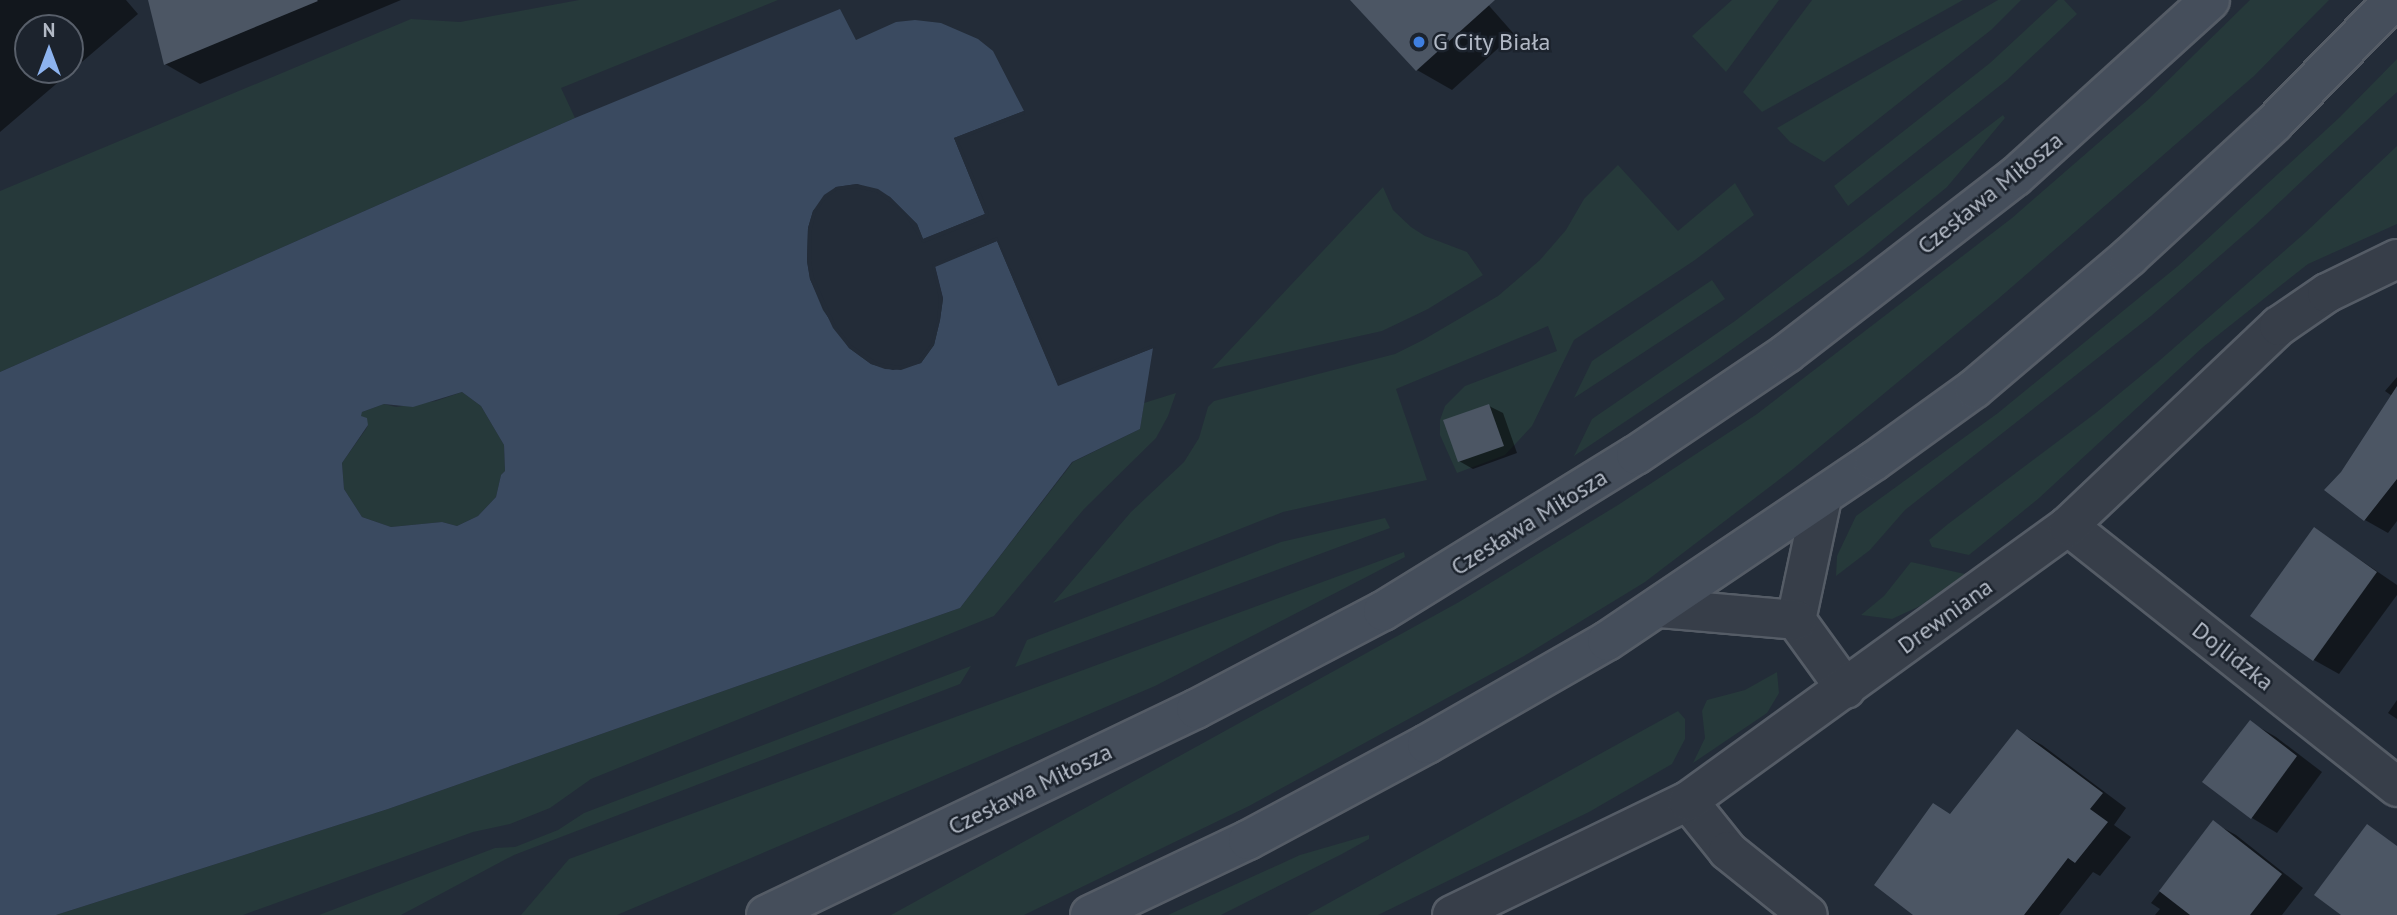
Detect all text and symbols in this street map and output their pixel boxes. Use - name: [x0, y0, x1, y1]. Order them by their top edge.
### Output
- north arrow: [14, 14, 84, 84]
- text: N: [43, 18, 55, 42]
- place label: G City Biała: [1433, 28, 1551, 56]
- marker: G City Biała: [1411, 34, 1427, 50]
- street label: Czesława Miłosza: [1912, 126, 2068, 260]
- street label: Czesława Miłosza: [1446, 462, 1612, 582]
- street label: Drewniana: [1892, 572, 1998, 660]
- street label: Dojlidzka: [2187, 615, 2279, 697]
- street label: Czesława Miłosza: [943, 737, 1117, 841]

